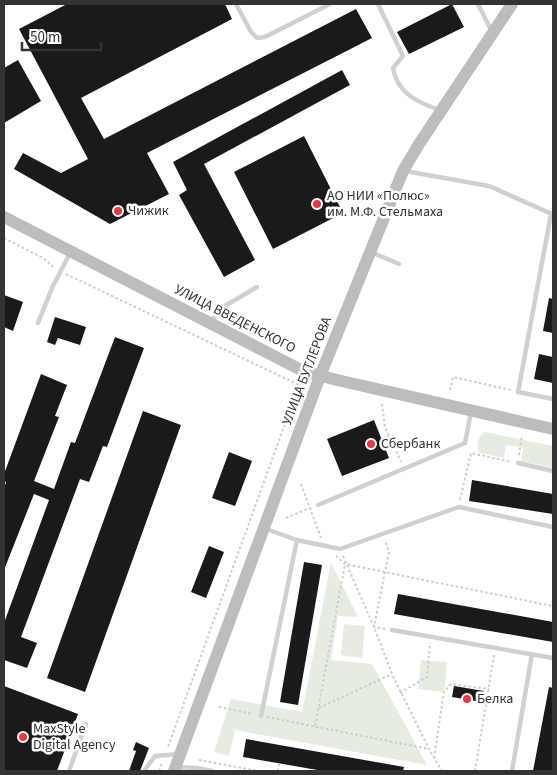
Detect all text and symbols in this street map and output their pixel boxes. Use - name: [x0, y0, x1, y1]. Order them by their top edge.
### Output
- scale bar: [22, 20, 101, 52]
- text: 50 m: [30, 27, 60, 48]
- place label: АО НИИ «Полюс» им. М.Ф. Стельмаха: [327, 186, 443, 222]
- marker: АО НИИ «Полюс» им. М.Ф. Стельмаха: [311, 198, 323, 210]
- place label: Чижик: [128, 201, 169, 221]
- marker: Чижик: [112, 205, 124, 217]
- street label: УЛИЦА ВВЕДЕНСКОГО: [171, 280, 299, 358]
- street label: УЛИЦА БУТЛЕРОВА: [277, 313, 337, 428]
- place label: Сбербанк: [381, 434, 440, 454]
- marker: Сбербанк: [365, 438, 377, 450]
- place label: Белка: [477, 689, 513, 709]
- marker: Белка: [461, 693, 473, 705]
- place label: MaxStyle Digital Agency: [33, 719, 116, 755]
- marker: MaxStyle Digital Agency: [17, 731, 29, 743]

